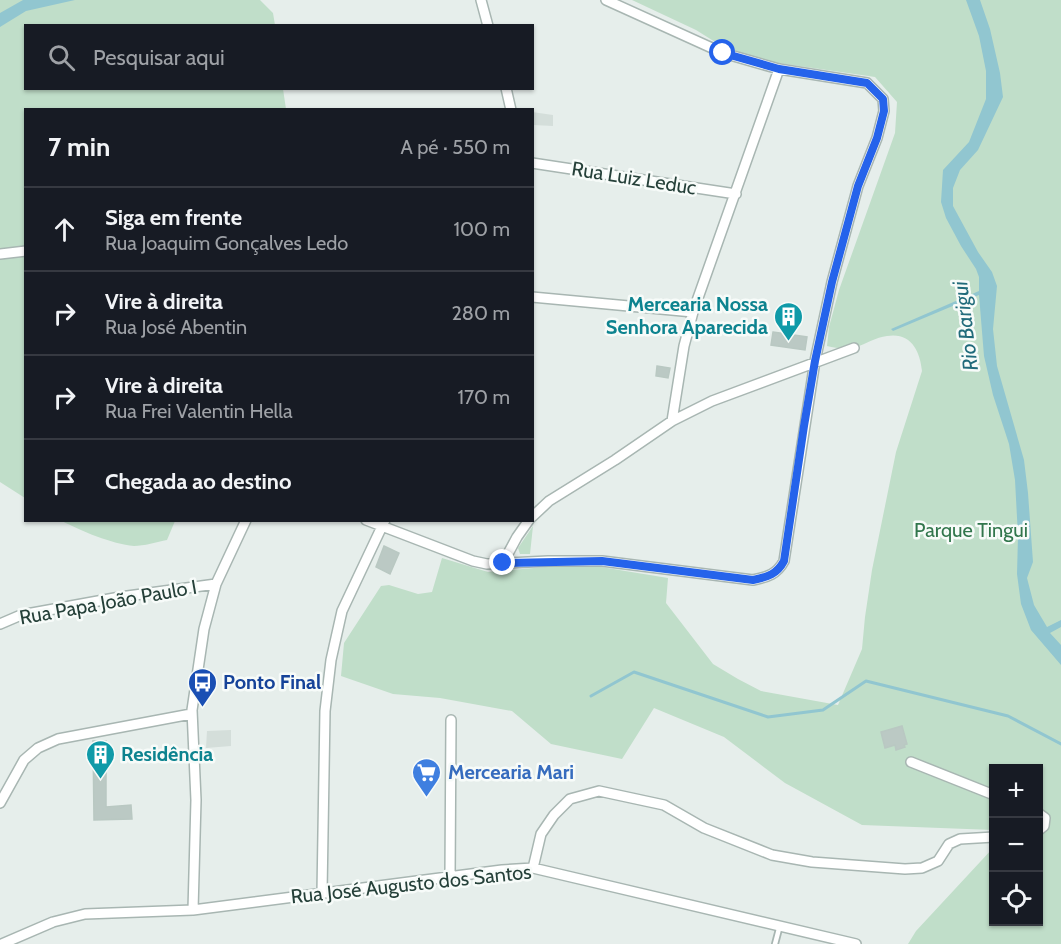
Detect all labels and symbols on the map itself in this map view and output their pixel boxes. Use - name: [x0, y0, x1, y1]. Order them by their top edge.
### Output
- route start: [709, 39, 735, 65]
- street label: Rua Luiz Leduc: [570, 156, 698, 200]
- water label: Rio Barigui: [947, 279, 983, 372]
- place label: Mercearia Nossa Senhora Aparecida: [606, 292, 768, 339]
- building icon: Mercearia Nossa Senhora Aparecida: [773, 300, 805, 342]
- park label: Parque Tingui: [914, 518, 1028, 542]
- route end: [489, 549, 515, 575]
- street label: Rua Papa João Paulo I: [17, 575, 199, 629]
- bus stop icon: Ponto Final: [186, 666, 218, 708]
- place label: Ponto Final: [223, 670, 321, 694]
- building icon: Residência: [84, 738, 116, 780]
- place label: Residência: [121, 742, 213, 766]
- supermarket icon: Mercearia Mari: [411, 756, 443, 798]
- place label: Mercearia Mari: [448, 760, 574, 784]
- street label: Rua José Augusto dos Santos: [290, 859, 532, 909]

